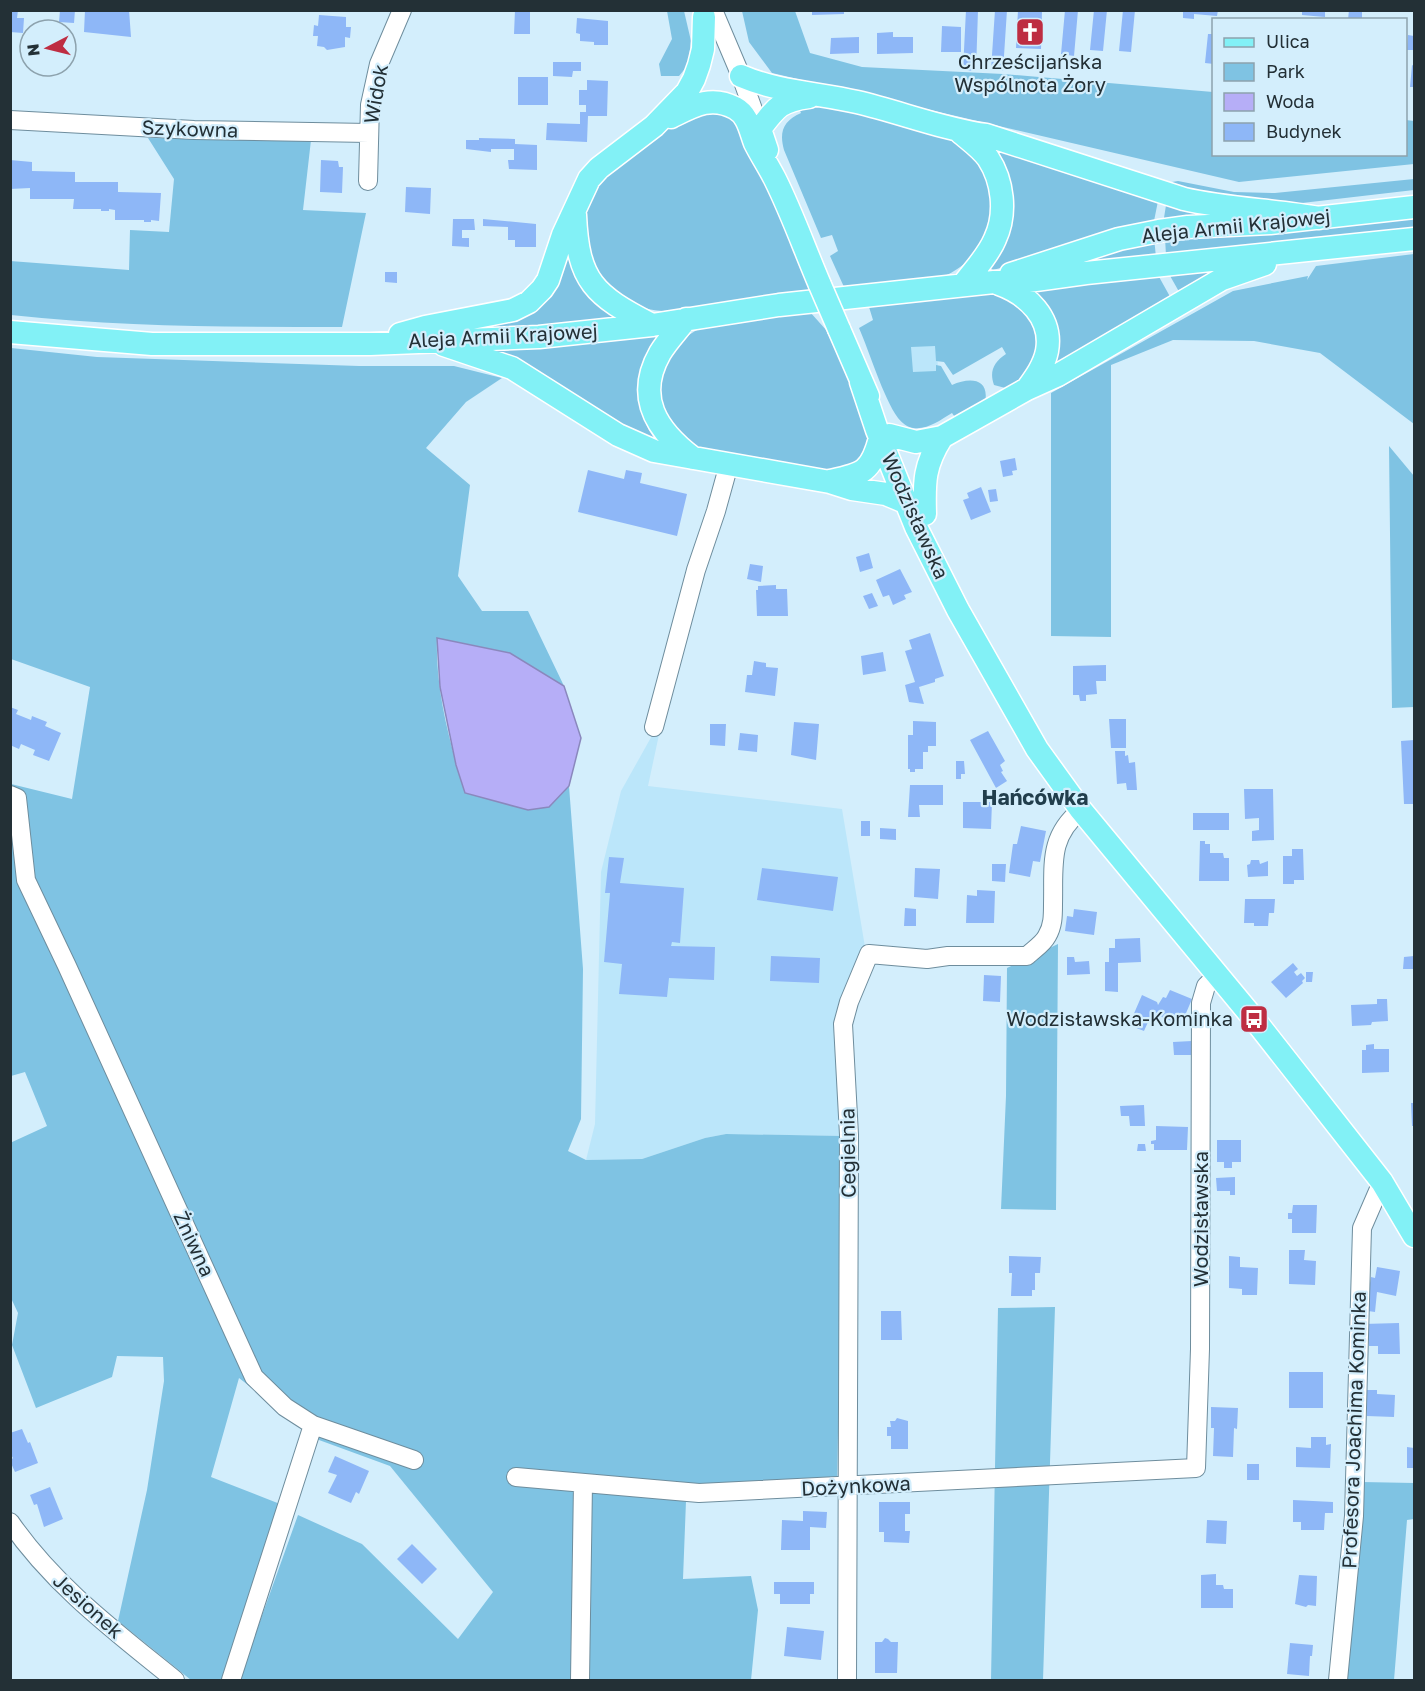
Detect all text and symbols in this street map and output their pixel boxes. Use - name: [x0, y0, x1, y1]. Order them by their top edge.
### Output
- church icon: Chrześcijańska Wspólnota Żory: [1014, 16, 1046, 48]
- north arrow: [18, 18, 78, 78]
- legend: [1212, 18, 1407, 156]
- text: Ulica: [1266, 30, 1310, 52]
- text: N: [22, 43, 44, 57]
- place label: Chrześcijańska Wspólnota Żory: [954, 49, 1106, 96]
- text: Park: [1266, 60, 1305, 82]
- street label: Widok: [358, 62, 392, 126]
- text: Woda: [1266, 90, 1315, 112]
- street label: Szykowna: [141, 114, 239, 142]
- text: Budynek: [1266, 120, 1342, 142]
- street label: Aleja Armii Krajowej: [1140, 203, 1332, 247]
- street label: Aleja Armii Krajowej: [407, 318, 598, 352]
- street label: Wodzisławska: [877, 449, 955, 583]
- district label: Hańcówka: [982, 784, 1089, 810]
- bus stop icon: Wodzisławska-Kominka: [1238, 1003, 1270, 1035]
- place label: Wodzisławska-Kominka: [1006, 1006, 1233, 1030]
- street label: Cegielnia: [834, 1108, 860, 1198]
- street label: Wodzisławska: [1188, 1151, 1212, 1287]
- street label: Żniwna: [169, 1207, 220, 1280]
- street label: Profesora Joachima Kominka: [1336, 1291, 1370, 1569]
- street label: Dożynkowa: [801, 1470, 911, 1500]
- street label: Jesionek: [49, 1568, 129, 1643]

